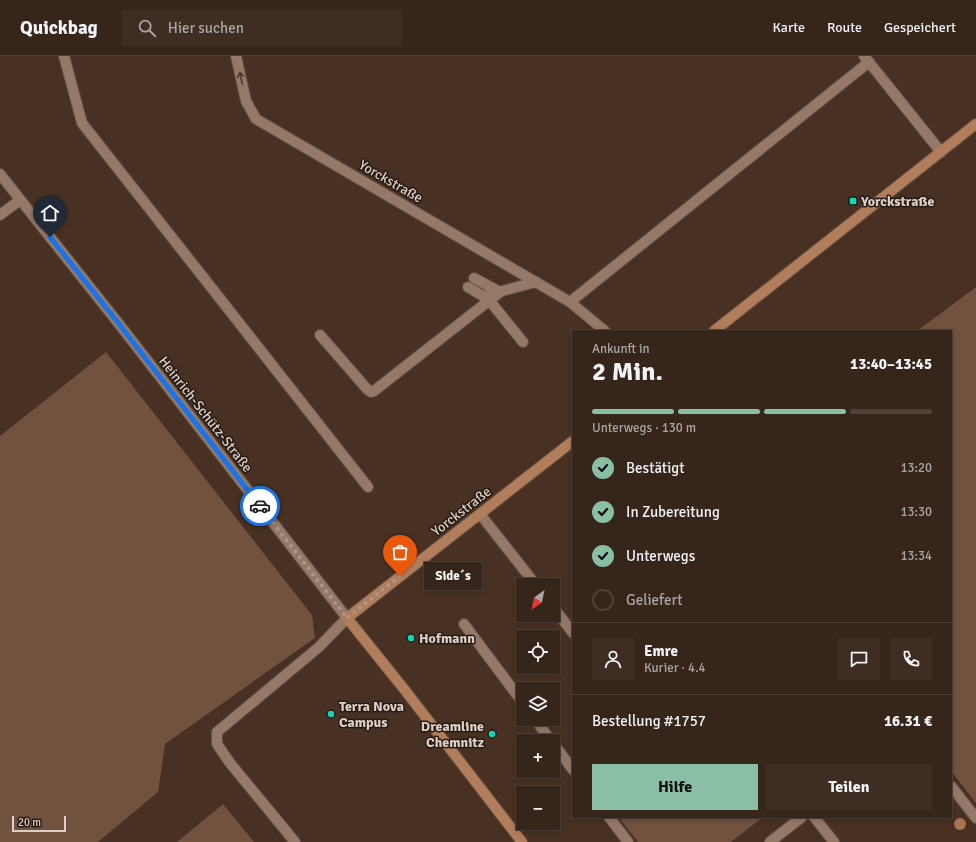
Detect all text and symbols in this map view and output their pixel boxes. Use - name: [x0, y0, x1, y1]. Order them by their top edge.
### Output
- search box: [122, 10, 402, 46]
- text: Quickbag: [20, 16, 98, 40]
- icon: search: [136, 17, 158, 39]
- text: Hier suchen: [168, 19, 244, 37]
- text: Karte: [772, 19, 805, 36]
- text: Route: [827, 19, 862, 36]
- text: Gespeichert: [884, 19, 956, 36]
- one-way arrow: [236, 72, 244, 85]
- street label: Yorckstraße: [356, 156, 426, 207]
- place label: Yorckstraße: [860, 193, 935, 210]
- pin: [33, 196, 67, 237]
- marker: Yorckstraße: [848, 196, 858, 206]
- icon: home: [39, 202, 61, 224]
- text: Ankunft in: [592, 341, 650, 357]
- street label: Heinrich-Schütz-Straße: [155, 353, 256, 476]
- text: 13:40–13:45: [850, 355, 932, 373]
- text: 2 Min.: [592, 356, 663, 388]
- text: Unterwegs · 130 m: [592, 420, 696, 436]
- icon: check: [592, 457, 614, 479]
- text: Bestätigt: [626, 459, 684, 477]
- text: 13:20: [900, 460, 932, 476]
- street label: Yorckstraße: [428, 483, 495, 540]
- courier: [240, 486, 280, 526]
- icon: car: [249, 495, 271, 517]
- icon: check: [592, 501, 614, 523]
- text: In Zubereitung: [626, 503, 720, 521]
- text: 13:30: [900, 504, 932, 520]
- pin: [383, 535, 417, 576]
- icon: bag: [389, 541, 411, 563]
- icon: check: [592, 545, 614, 567]
- text: Unterwegs: [626, 547, 695, 565]
- text: 13:34: [900, 548, 932, 564]
- callout: Side´s: [424, 562, 482, 590]
- text: Side´s: [435, 568, 471, 584]
- north arrow: [516, 578, 560, 622]
- map controls: [516, 578, 560, 830]
- text: Geliefert: [626, 591, 683, 609]
- place label: Hofmann: [419, 630, 475, 647]
- button: locate: [516, 630, 560, 674]
- marker: Hofmann: [406, 633, 416, 643]
- button: person: [592, 638, 634, 680]
- button: chat: [838, 638, 880, 680]
- button: phone: [890, 638, 932, 680]
- text: Emre: [644, 642, 678, 660]
- text: Kurier · 4.4: [644, 660, 706, 676]
- button: layers: [516, 682, 560, 726]
- place label: Terra Nova Campus: [339, 698, 404, 731]
- marker: Terra Nova Campus: [326, 709, 336, 719]
- text: Bestellung #1757: [592, 712, 706, 730]
- text: 16.31 €: [884, 712, 932, 730]
- place label: Dreamline Chemnitz: [421, 718, 484, 751]
- marker: Dreamline Chemnitz: [487, 729, 497, 739]
- button: +: [516, 734, 560, 778]
- button: Hilfe: [592, 764, 758, 810]
- button: Teilen: [766, 764, 932, 810]
- button: −: [516, 786, 560, 830]
- scale bar: [12, 814, 66, 833]
- text: 20 m: [18, 816, 41, 829]

